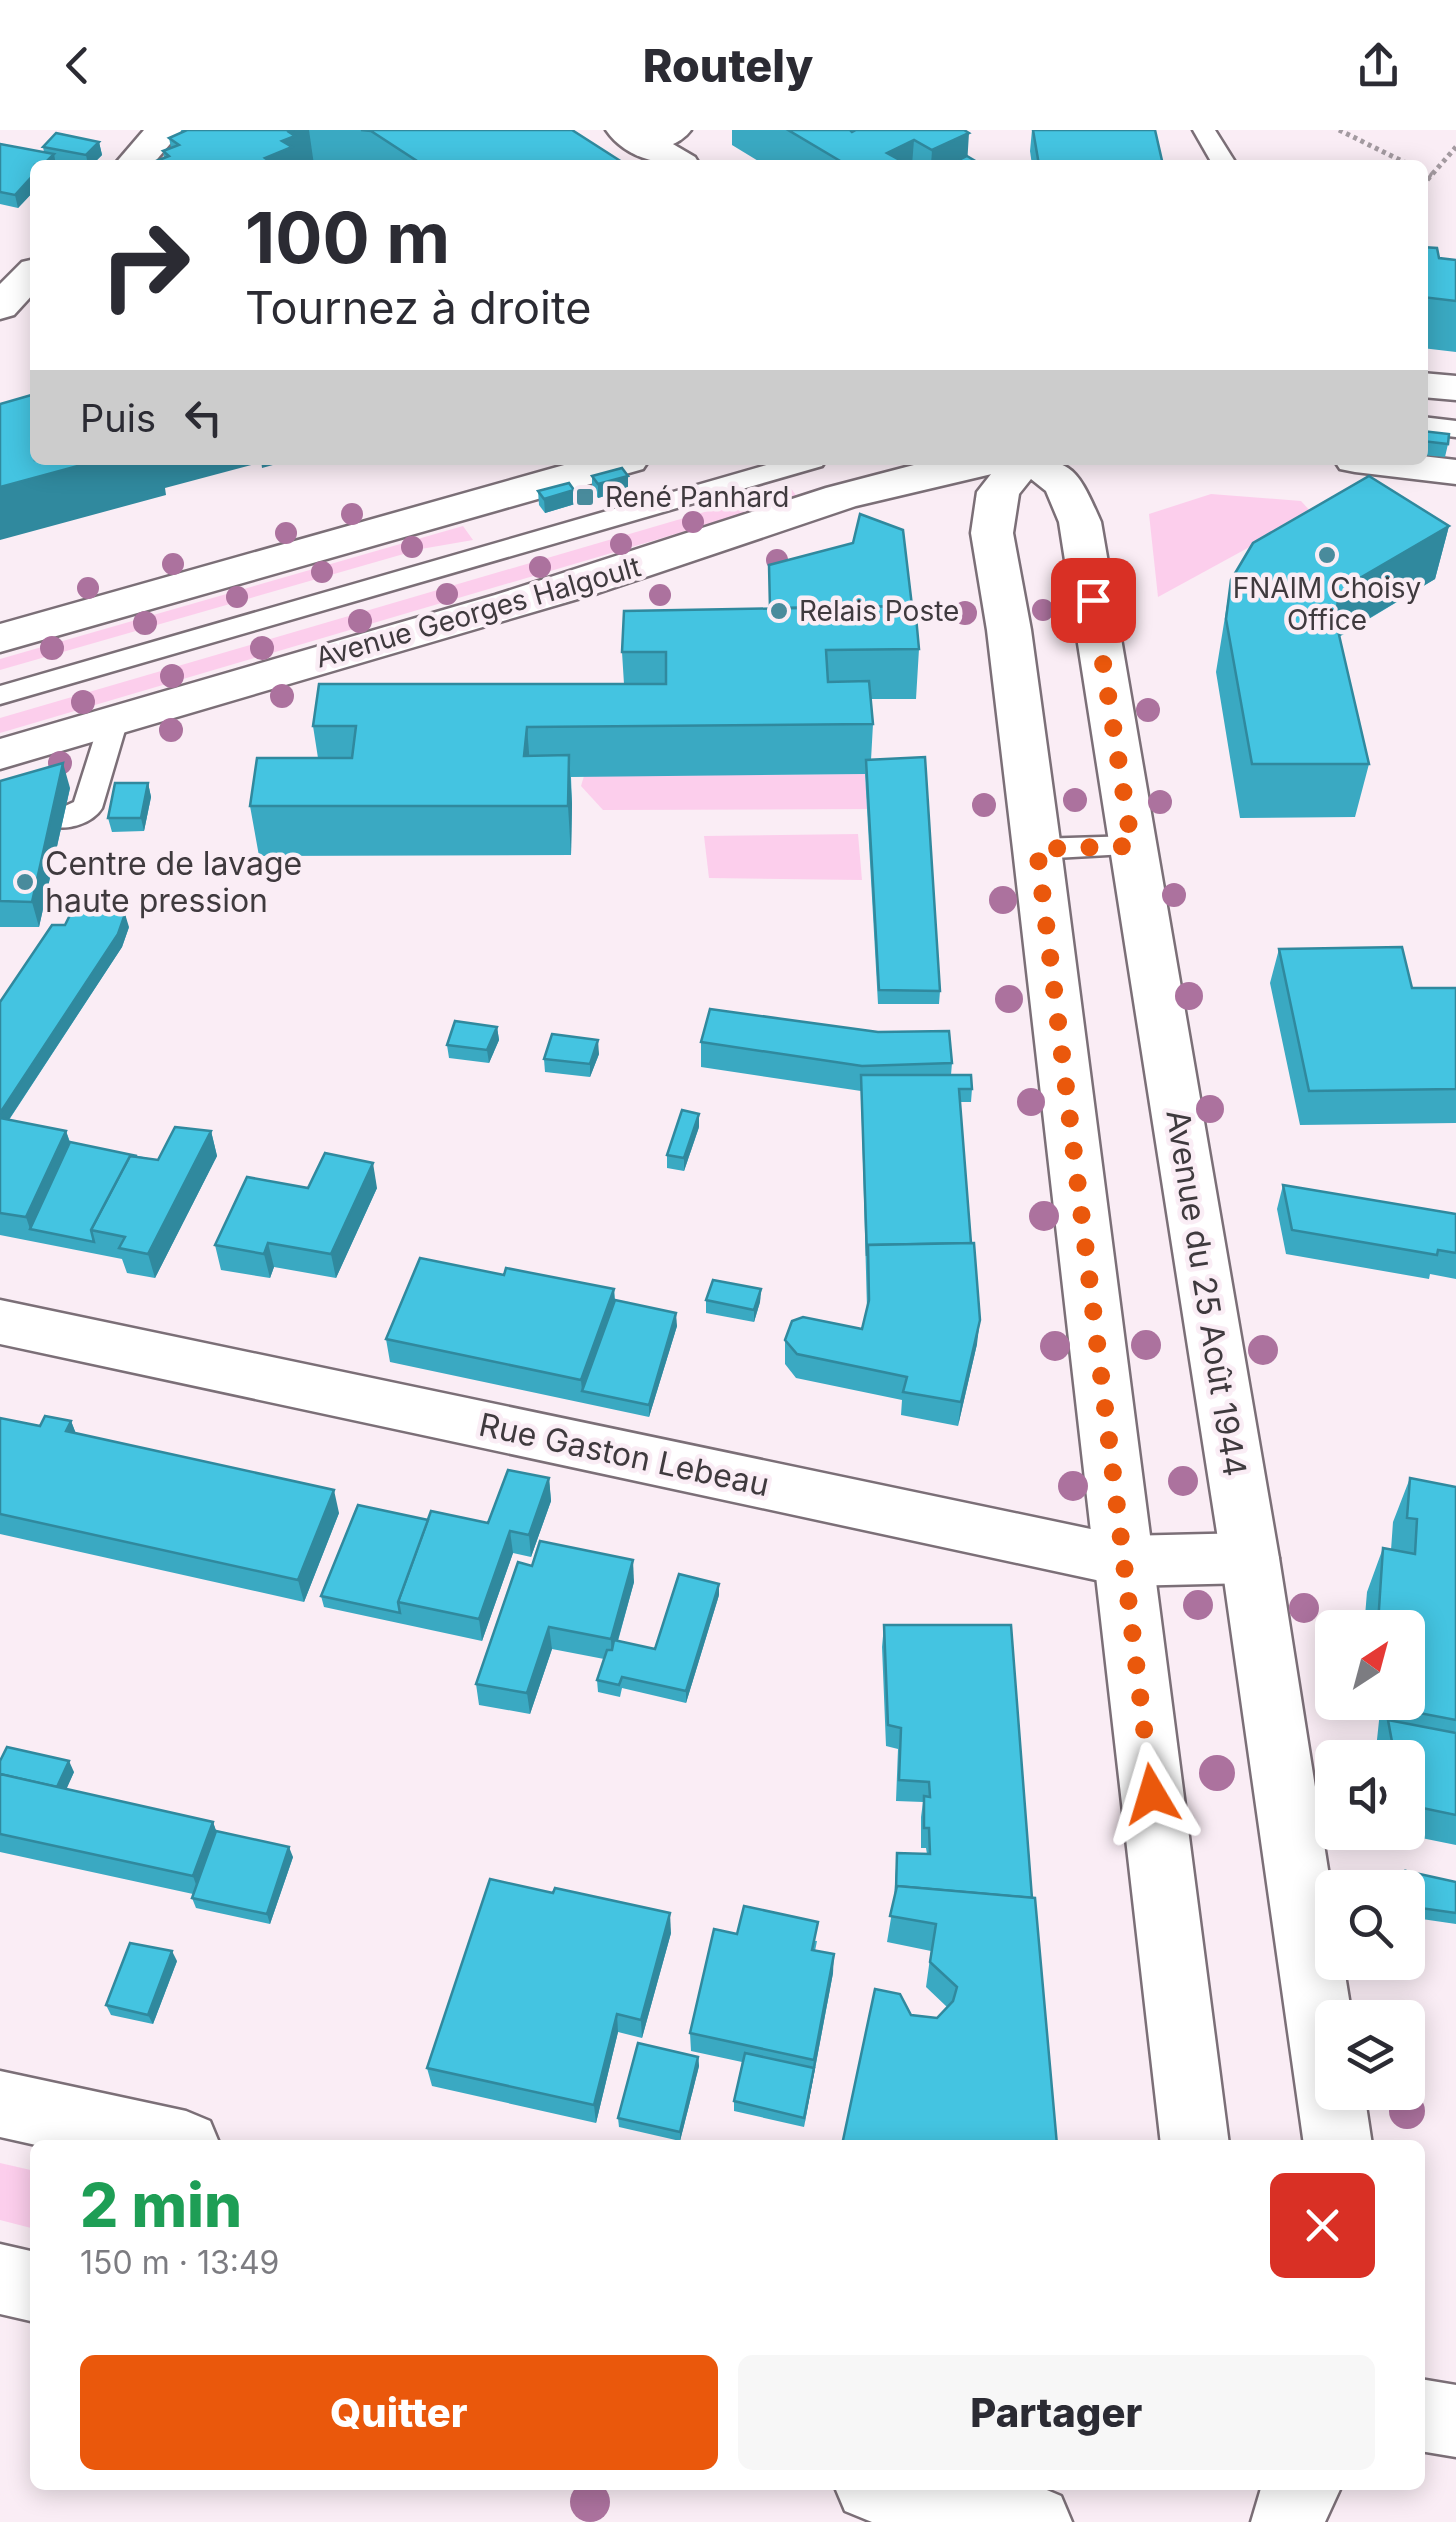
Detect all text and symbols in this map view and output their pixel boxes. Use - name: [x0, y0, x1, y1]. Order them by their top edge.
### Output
- icon: back: [50, 38, 105, 93]
- text: Routely: [643, 38, 813, 93]
- icon: share: [1351, 38, 1406, 93]
- text: 100 m: [245, 195, 450, 280]
- icon: right: [80, 200, 210, 330]
- text: Tournez à droite: [245, 280, 592, 335]
- icon: left: [176, 390, 231, 445]
- text: Puis: [80, 395, 156, 441]
- place label: René Panhard: [605, 480, 789, 514]
- marker: René Panhard: [574, 486, 596, 508]
- marker: FNAIM Choisy Office: [1316, 544, 1338, 566]
- street label: Avenue Georges Halgoult: [312, 549, 644, 675]
- pin: [1051, 558, 1136, 643]
- place label: FNAIM Choisy Office: [1233, 571, 1421, 637]
- icon: arrive: [1066, 573, 1121, 628]
- place label: Relais Poste: [799, 594, 959, 628]
- marker: Relais Poste: [768, 600, 790, 622]
- place label: Centre de lavage haute pression: [45, 844, 302, 920]
- marker: Centre de lavage haute pression: [14, 871, 36, 893]
- street label: Avenue du 25 Août 1944: [1158, 1107, 1255, 1479]
- street label: Rue Gaston Lebeau: [476, 1405, 773, 1504]
- north arrow: [1315, 1610, 1425, 1720]
- map controls: [1315, 1610, 1425, 2110]
- button: sound: [1315, 1740, 1425, 1850]
- position arrow: [1100, 1742, 1204, 1846]
- button: search: [1315, 1870, 1425, 1980]
- button: layers: [1315, 2000, 1425, 2110]
- text: 2 min: [80, 2169, 242, 2241]
- button: close: [1270, 2173, 1375, 2278]
- text: 150 m · 13:49: [80, 2243, 279, 2282]
- button: Quitter: [80, 2355, 718, 2470]
- button: Partager: [738, 2355, 1375, 2470]

